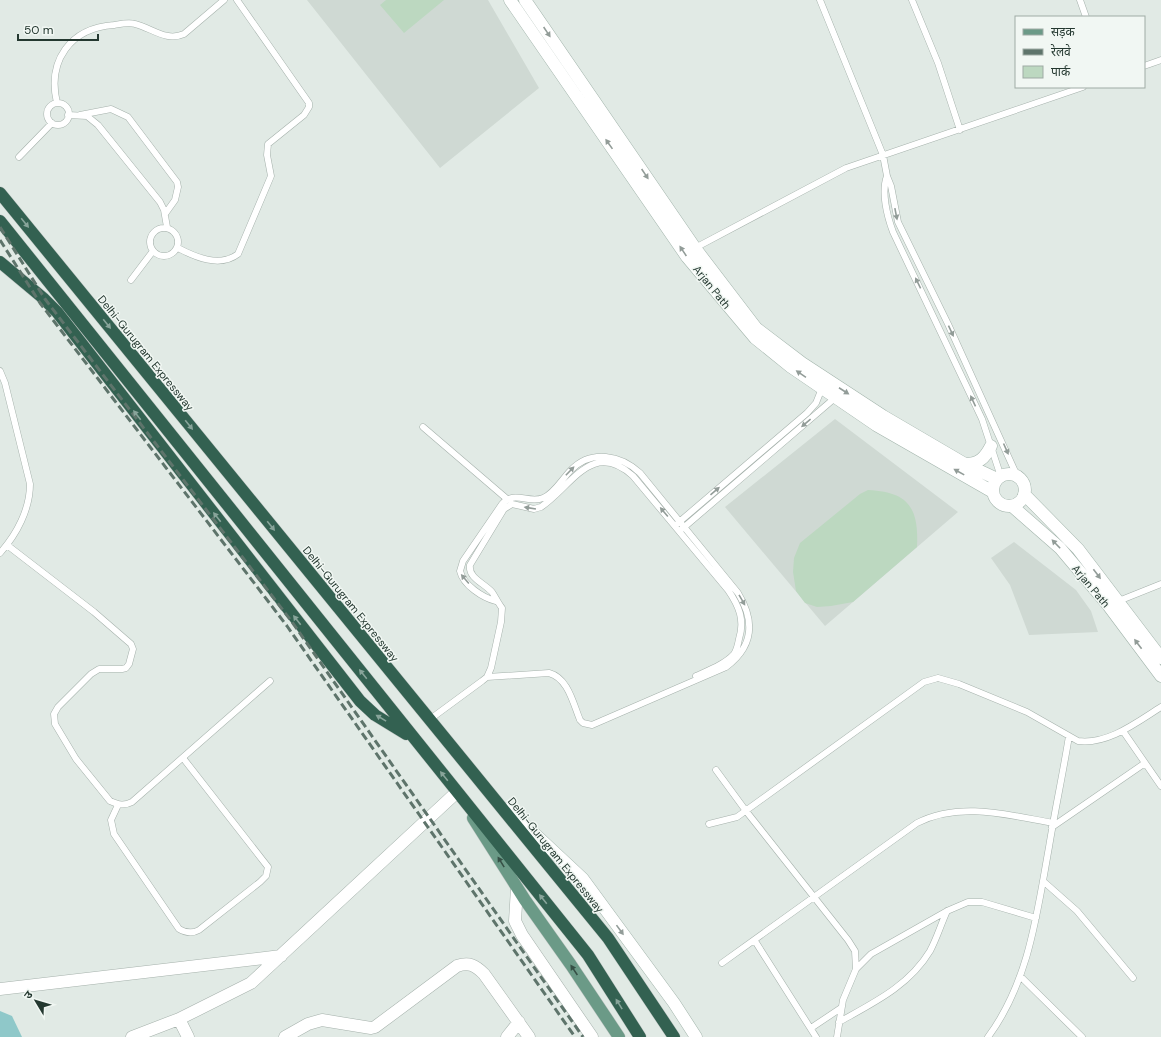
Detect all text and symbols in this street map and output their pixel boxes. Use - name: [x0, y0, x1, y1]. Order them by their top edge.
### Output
- scale bar: [18, 16, 98, 42]
- legend: [1015, 16, 1145, 88]
- text: 50 m: [24, 22, 53, 38]
- text: सड़क: [1051, 24, 1076, 40]
- one-way arrow: [543, 27, 551, 38]
- text: रेलवे: [1051, 44, 1071, 60]
- text: पार्क: [1051, 64, 1071, 80]
- one-way arrow: [605, 138, 613, 149]
- one-way arrow: [641, 168, 649, 179]
- one-way arrow: [893, 208, 899, 220]
- one-way arrow: [20, 218, 29, 229]
- one-way arrow: [679, 246, 687, 256]
- street label: Arjan Path: [690, 262, 734, 312]
- one-way arrow: [915, 277, 921, 289]
- street label: Delhi-Gurugram Expressway: [95, 292, 197, 414]
- one-way arrow: [102, 319, 111, 330]
- one-way arrow: [948, 325, 955, 337]
- one-way arrow: [796, 370, 806, 378]
- one-way arrow: [838, 387, 850, 394]
- one-way arrow: [970, 394, 976, 406]
- one-way arrow: [133, 409, 141, 420]
- one-way arrow: [801, 418, 811, 427]
- one-way arrow: [184, 420, 193, 431]
- one-way arrow: [1003, 443, 1009, 455]
- one-way arrow: [565, 466, 575, 476]
- one-way arrow: [954, 468, 965, 475]
- one-way arrow: [710, 487, 721, 496]
- one-way arrow: [524, 505, 536, 511]
- one-way arrow: [659, 507, 668, 518]
- one-way arrow: [213, 512, 221, 523]
- one-way arrow: [266, 521, 275, 531]
- one-way arrow: [1051, 539, 1060, 549]
- street label: Delhi-Gurugram Expressway: [300, 543, 402, 665]
- street label: Arjan Path: [1069, 562, 1113, 610]
- one-way arrow: [1093, 568, 1102, 579]
- one-way arrow: [460, 574, 469, 585]
- one-way arrow: [739, 594, 746, 606]
- one-way arrow: [293, 614, 301, 625]
- one-way arrow: [1133, 639, 1142, 650]
- one-way arrow: [359, 669, 367, 680]
- one-way arrow: [376, 714, 386, 722]
- one-way arrow: [440, 771, 448, 781]
- street label: Delhi-Gurugram Expressway: [505, 794, 607, 916]
- one-way arrow: [497, 857, 505, 867]
- one-way arrow: [539, 894, 548, 904]
- one-way arrow: [616, 925, 624, 935]
- one-way arrow: [570, 964, 578, 975]
- north arrow: [16, 981, 56, 1021]
- text: उ: [21, 988, 36, 1002]
- one-way arrow: [616, 998, 623, 1010]

